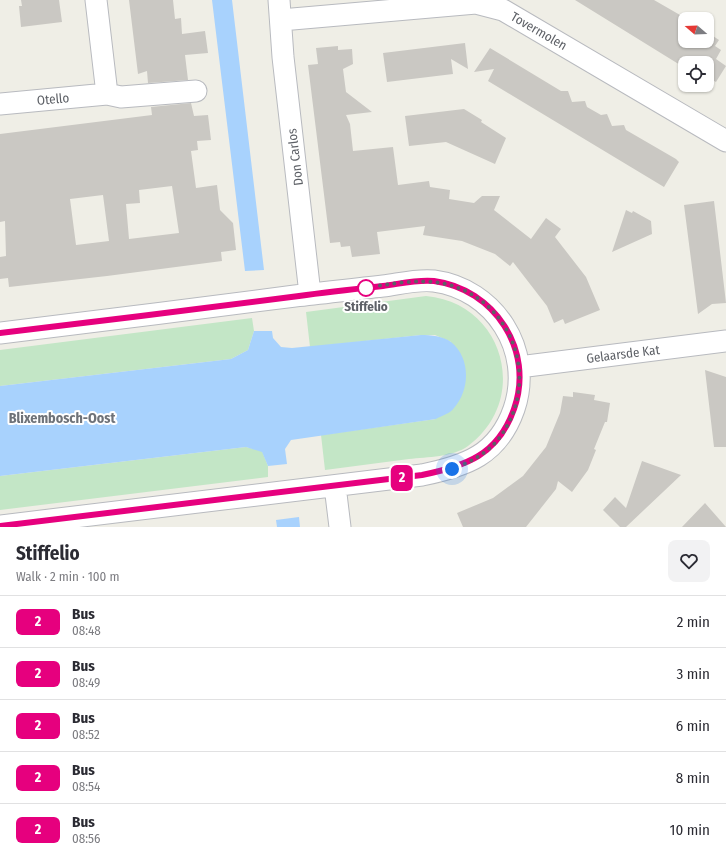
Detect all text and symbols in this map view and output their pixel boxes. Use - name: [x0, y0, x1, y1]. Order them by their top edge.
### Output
- street label: Tovermolen: [508, 9, 570, 53]
- north arrow: [678, 12, 714, 48]
- map controls: [678, 12, 714, 92]
- button: locate: [678, 56, 714, 92]
- street label: Otello: [36, 90, 70, 108]
- street label: Don Carlos: [284, 127, 306, 186]
- marker: Stiffelio: [357, 279, 375, 297]
- place label: Stiffelio: [344, 299, 388, 314]
- street label: Gelaarsde Kat: [586, 342, 661, 366]
- district label: Blixembosch-Oost: [9, 410, 116, 427]
- your location: [442, 459, 462, 479]
- line badge: 2: [389, 465, 415, 491]
- text: 2: [399, 469, 405, 486]
- button: heart: [668, 540, 710, 582]
- text: Stiffelio: [16, 542, 80, 565]
- text: Walk · 2 min · 100 m: [16, 569, 119, 584]
- text: Bus: [72, 605, 95, 623]
- text: 2: [35, 613, 41, 630]
- text: 2 min: [677, 613, 710, 631]
- text: 08:48: [72, 623, 101, 638]
- text: Bus: [72, 657, 95, 675]
- text: 2: [35, 665, 41, 682]
- text: 3 min: [676, 665, 710, 683]
- text: 08:49: [72, 675, 100, 690]
- text: Bus: [72, 709, 95, 727]
- text: 2: [35, 717, 41, 734]
- text: 6 min: [676, 717, 710, 735]
- text: 08:52: [72, 727, 100, 742]
- text: Bus: [72, 761, 95, 779]
- text: 2: [35, 769, 41, 786]
- text: 8 min: [676, 769, 710, 787]
- text: 08:54: [72, 779, 100, 794]
- text: Bus: [72, 813, 95, 831]
- text: 2: [35, 821, 41, 838]
- text: 10 min: [670, 821, 710, 839]
- text: 08:56: [72, 831, 101, 846]

